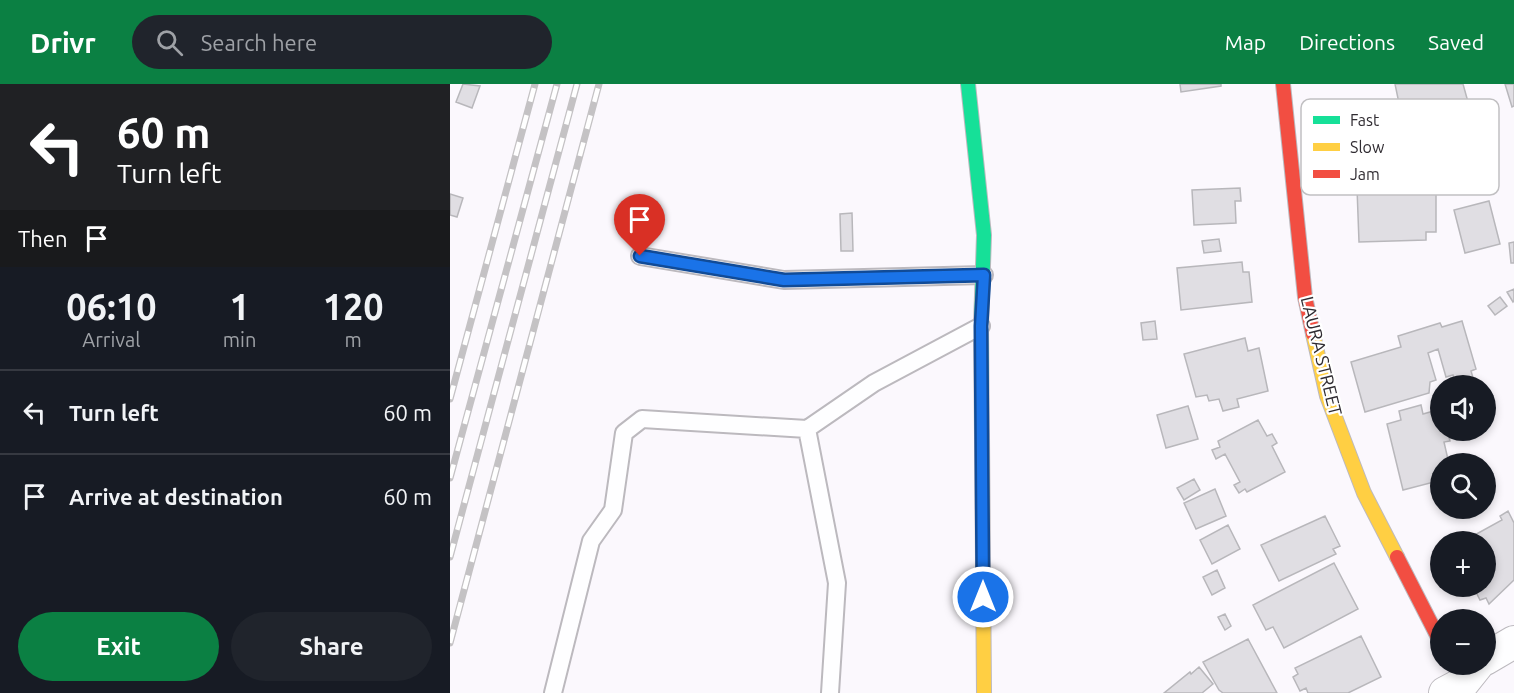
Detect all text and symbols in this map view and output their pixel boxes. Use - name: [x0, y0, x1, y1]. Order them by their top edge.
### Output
- search box: [132, 15, 552, 69]
- icon: search: [153, 26, 186, 59]
- text: Drivr: [30, 27, 96, 58]
- text: Search here: [201, 30, 317, 55]
- text: Map: [1225, 30, 1266, 54]
- text: Directions: [1299, 30, 1395, 54]
- text: Saved: [1428, 30, 1484, 54]
- legend: [1301, 99, 1499, 195]
- icon: left: [18, 108, 96, 186]
- text: 60 m: [117, 109, 211, 156]
- text: Fast: [1350, 111, 1380, 129]
- text: Slow: [1350, 138, 1385, 156]
- text: Turn left: [117, 158, 221, 188]
- text: Jam: [1350, 165, 1380, 183]
- pin: [614, 194, 665, 256]
- icon: arrive: [623, 203, 656, 236]
- icon: arrive: [80, 222, 113, 255]
- text: Then: [18, 226, 68, 251]
- text: 06:10: [66, 286, 156, 327]
- text: 1: [229, 286, 250, 327]
- text: 120: [323, 286, 384, 327]
- street label: LAURA STREET: [1298, 294, 1346, 417]
- text: Arrival: [82, 328, 141, 351]
- text: min: [223, 328, 256, 351]
- text: m: [345, 328, 362, 351]
- map controls: [1430, 375, 1496, 675]
- button: sound: [1430, 375, 1496, 441]
- icon: left: [18, 396, 51, 429]
- text: Turn left: [69, 400, 159, 425]
- text: 60 m: [383, 400, 432, 425]
- button: search: [1430, 453, 1496, 519]
- icon: arrive: [18, 480, 51, 513]
- text: Arrive at destination: [69, 484, 283, 509]
- text: 60 m: [383, 484, 432, 509]
- button: +: [1430, 531, 1496, 597]
- position arrow: [951, 565, 1015, 629]
- button: −: [1430, 609, 1496, 675]
- button: Exit: [18, 612, 219, 681]
- button: Share: [231, 612, 432, 681]

